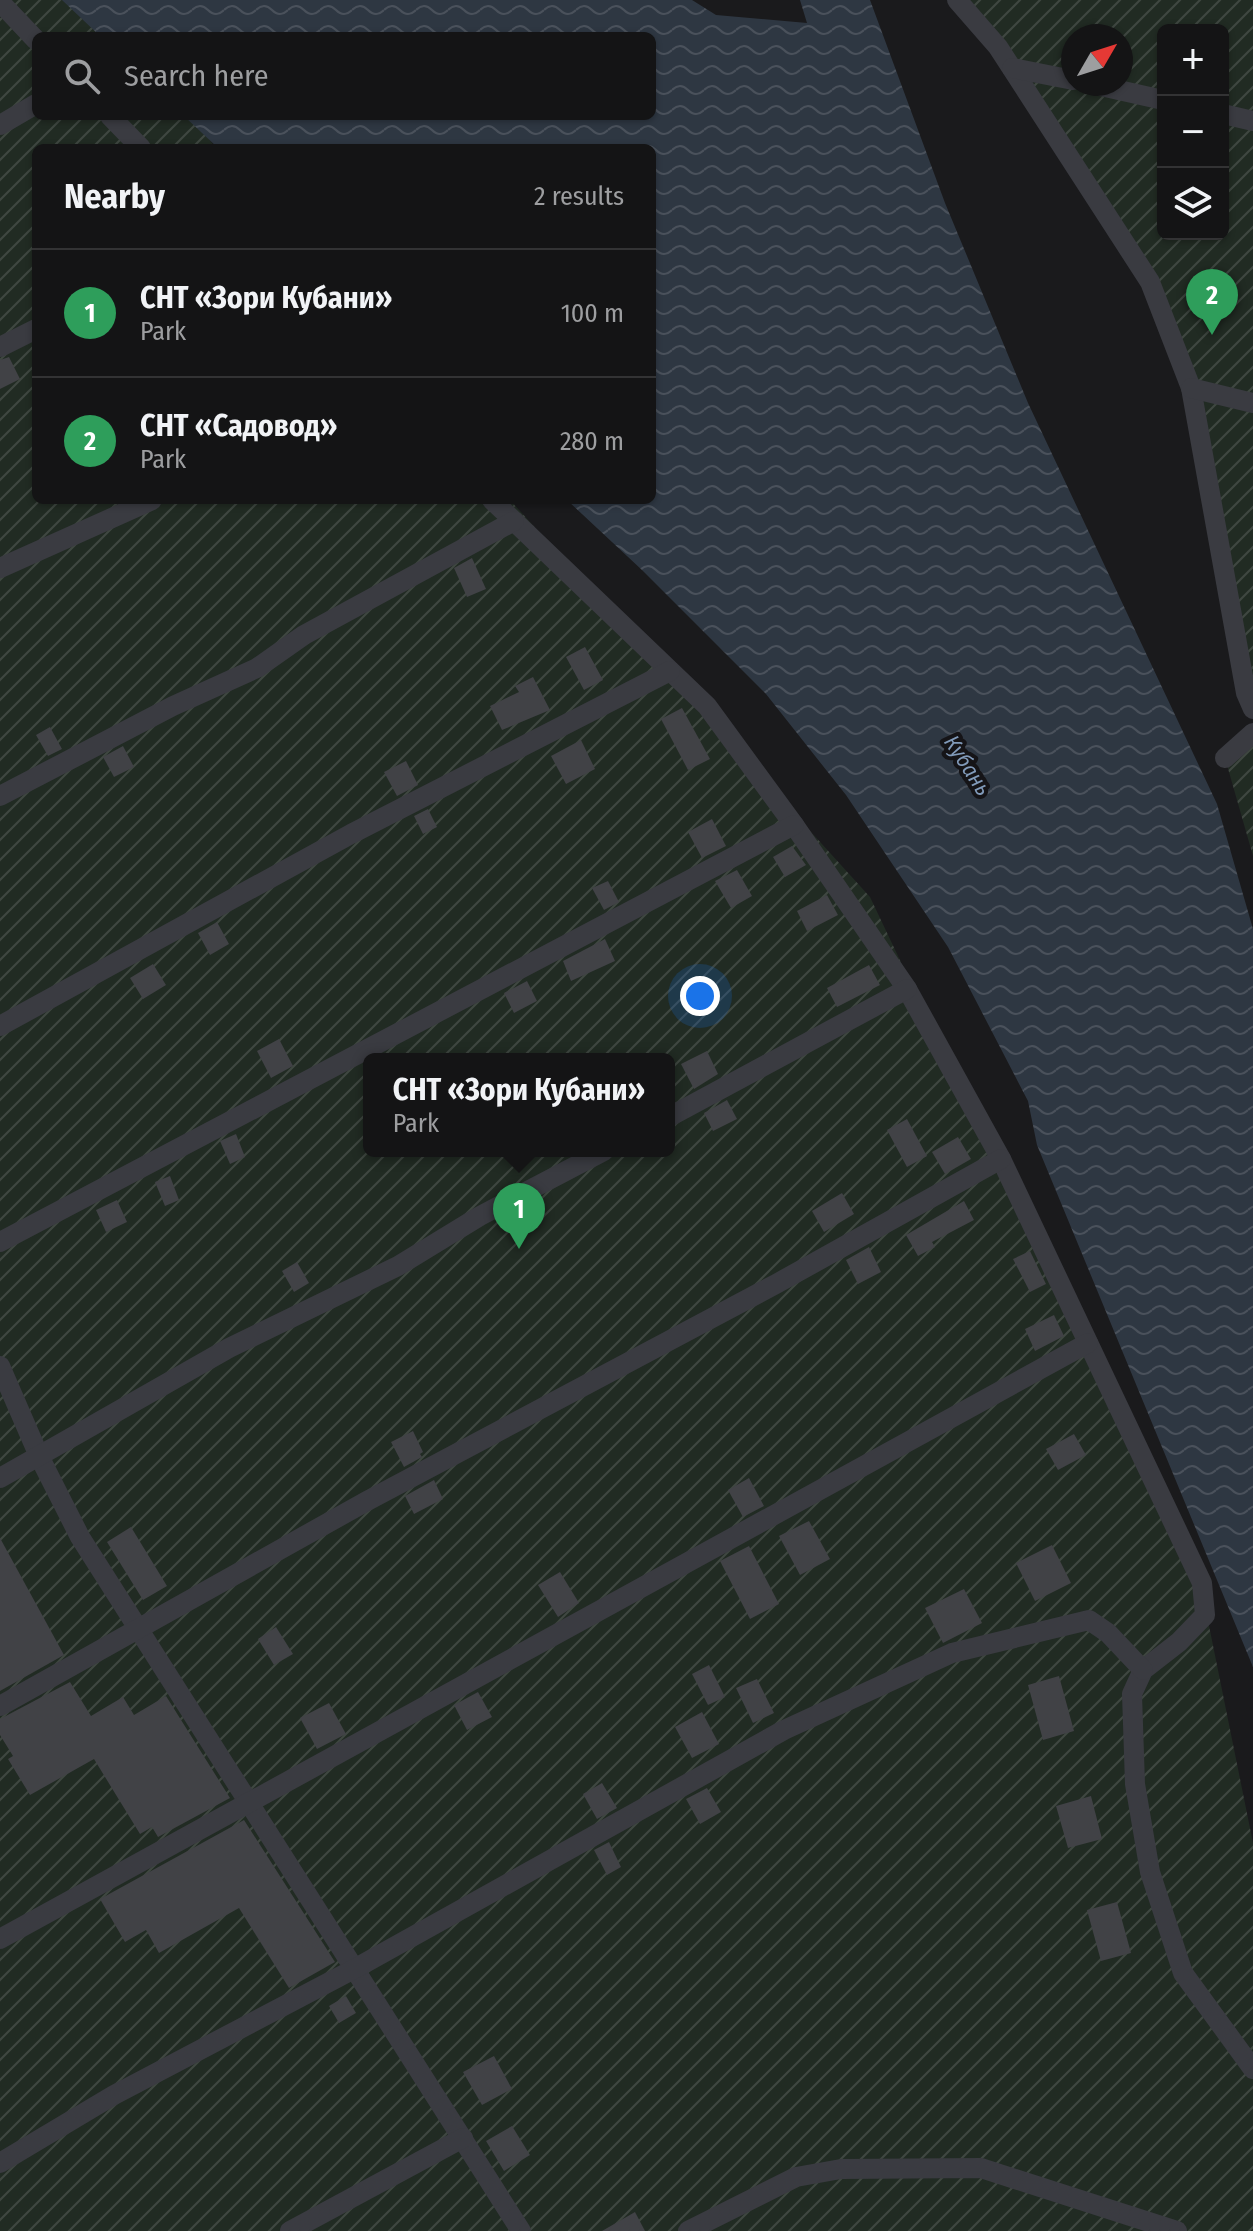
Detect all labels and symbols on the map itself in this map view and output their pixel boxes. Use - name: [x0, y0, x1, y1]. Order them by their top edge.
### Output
- north arrow: [1061, 24, 1133, 96]
- pin: 2: [1186, 269, 1238, 335]
- water label: Кубань: [938, 730, 997, 800]
- your location: [680, 976, 720, 1016]
- pin: 1: [493, 1183, 545, 1249]

